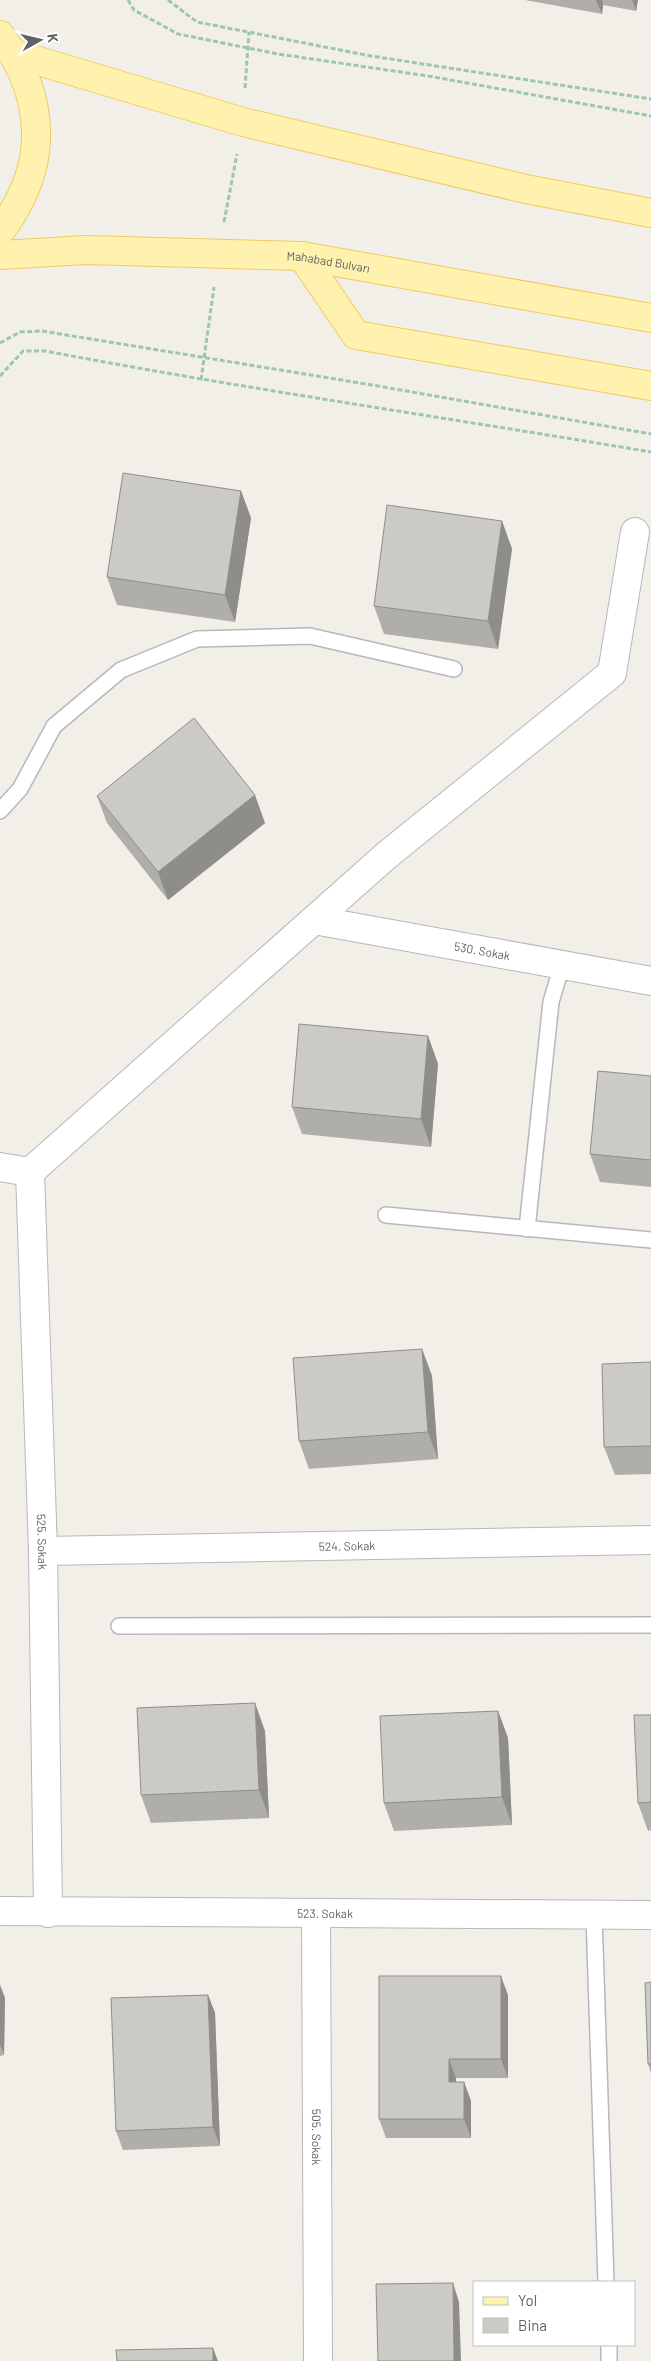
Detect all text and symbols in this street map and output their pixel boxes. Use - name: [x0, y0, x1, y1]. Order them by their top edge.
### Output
- north arrow: [15, 15, 65, 65]
- text: K: [44, 33, 62, 44]
- street label: Mahabad Bulvarı: [286, 249, 371, 275]
- street label: 530. Sokak: [453, 939, 511, 962]
- street label: 525. Sokak: [35, 1513, 50, 1570]
- street label: 524. Sokak: [319, 1538, 375, 1553]
- street label: 523. Sokak: [297, 1906, 353, 1920]
- street label: 505. Sokak: [310, 2109, 324, 2165]
- legend: [473, 2281, 636, 2346]
- text: Yol: [518, 2291, 537, 2309]
- text: Bina: [518, 2316, 547, 2334]

